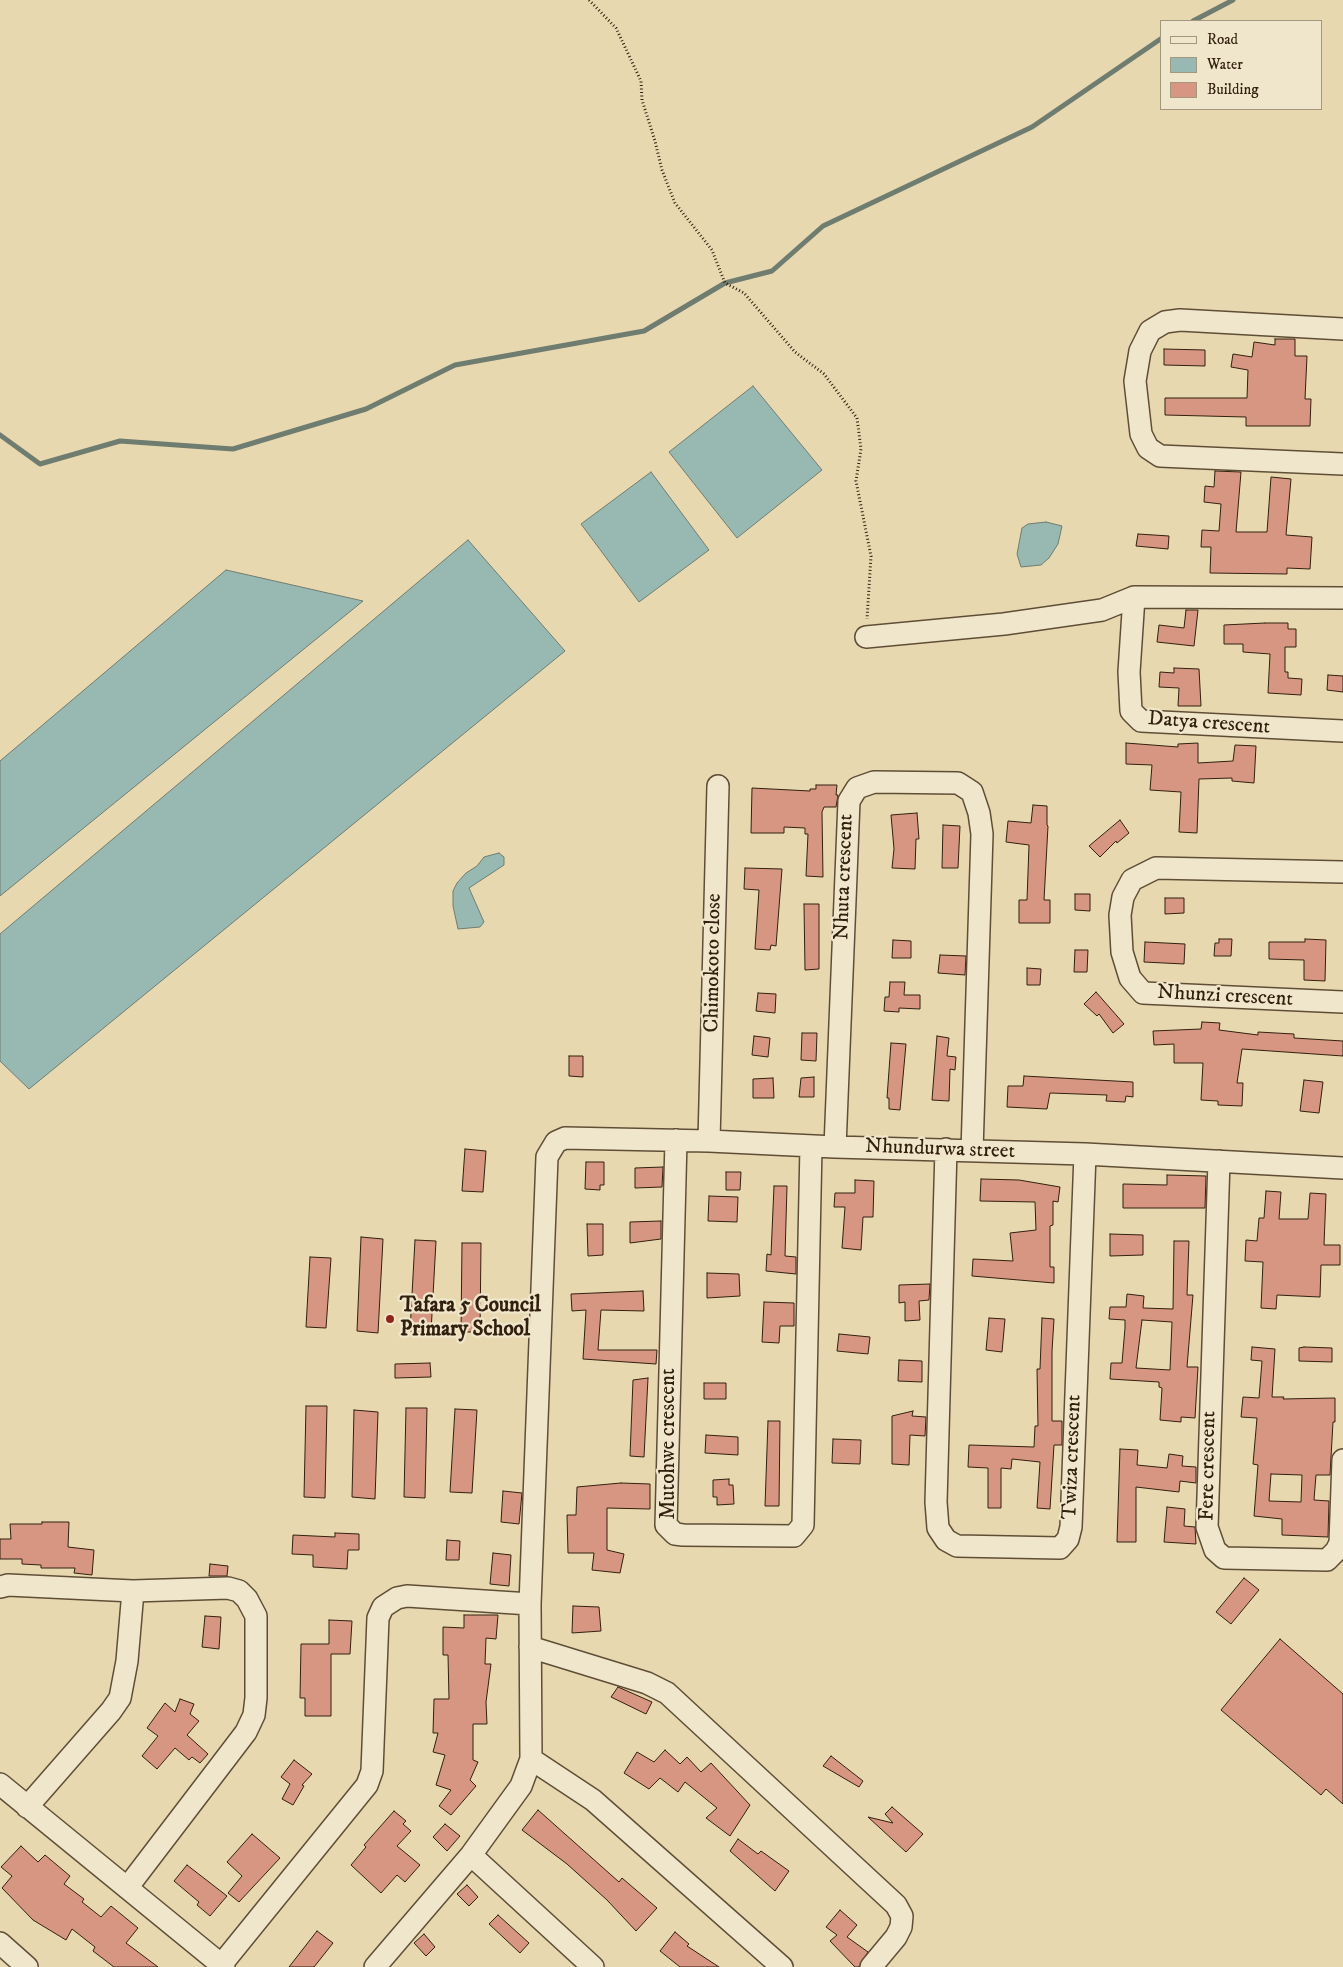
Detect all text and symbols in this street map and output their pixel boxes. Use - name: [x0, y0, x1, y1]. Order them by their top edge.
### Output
- legend: [1160, 20, 1323, 110]
- text: Road: [1207, 30, 1238, 49]
- text: Water: [1207, 55, 1243, 74]
- text: Building: [1207, 80, 1259, 99]
- street label: Datya crescent: [1147, 707, 1271, 741]
- street label: Nhuta crescent: [830, 813, 860, 941]
- street label: Chimokoto close: [700, 893, 728, 1033]
- street label: Nhunzi crescent: [1156, 981, 1294, 1013]
- street label: Nhundurwa street: [864, 1135, 1016, 1165]
- place label: Tafara 5 Council Primary School: [400, 1294, 541, 1344]
- marker: Tafara 5 Council Primary School: [384, 1313, 396, 1325]
- street label: Mutohwe crescent: [657, 1368, 683, 1520]
- street label: Twiza crescent: [1058, 1394, 1088, 1520]
- street label: Fere crescent: [1195, 1411, 1223, 1521]

